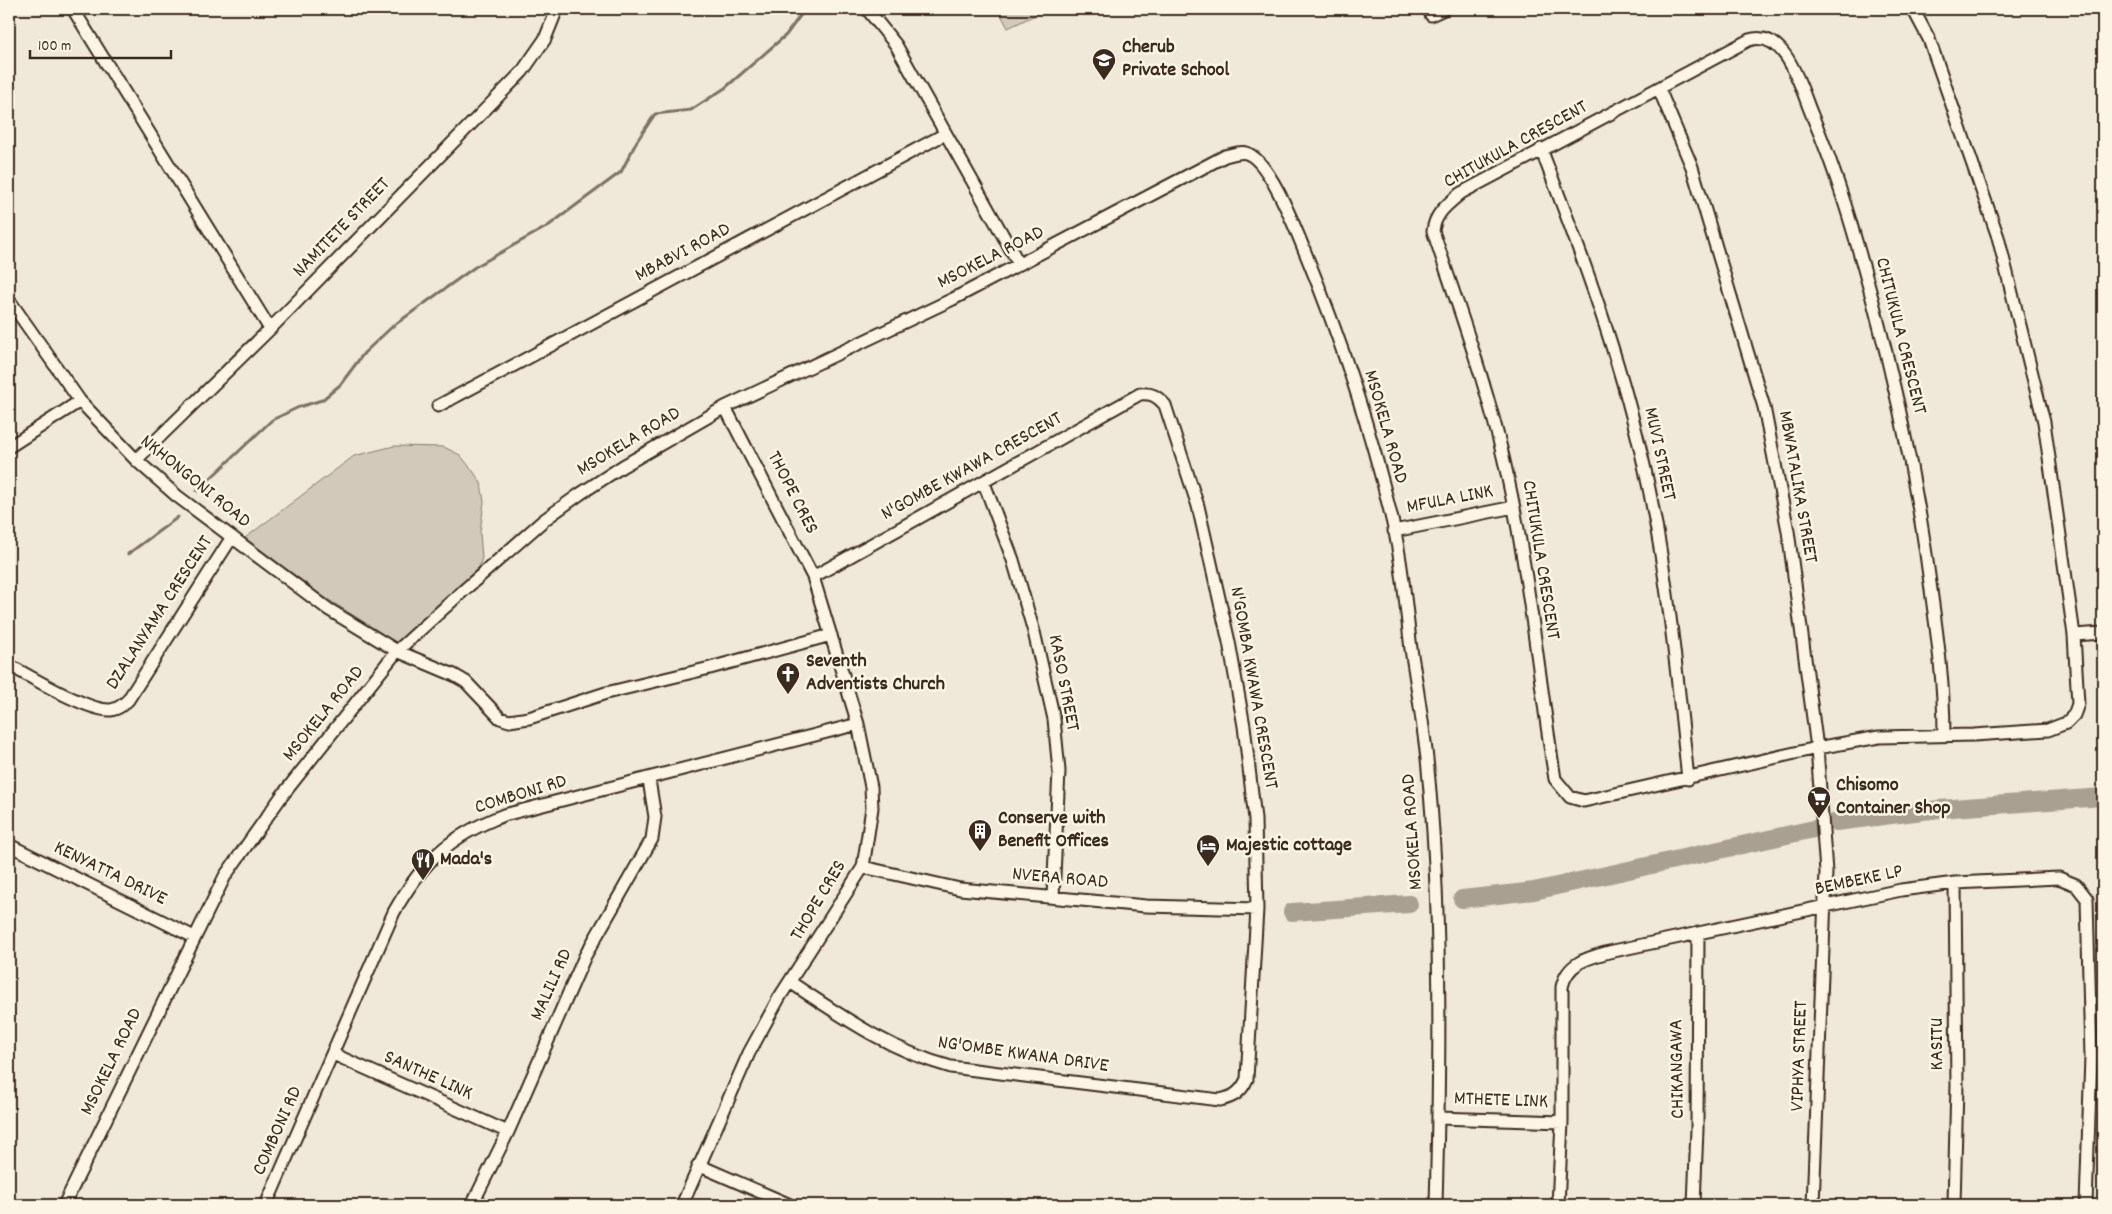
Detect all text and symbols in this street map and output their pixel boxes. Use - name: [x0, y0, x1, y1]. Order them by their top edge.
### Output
- scale bar: [30, 28, 171, 60]
- place label: Cherub Private School: [1122, 34, 1229, 85]
- text: 100 m: [38, 36, 71, 58]
- school or university icon: Cherub Private School: [1091, 47, 1117, 81]
- street label: CHITUKULA CRESCENT: [1439, 94, 1593, 196]
- street label: NAMITETE STREET: [287, 171, 397, 285]
- street label: MBABVI ROAD: [630, 216, 736, 290]
- street label: MSOKELA ROAD: [933, 219, 1049, 297]
- street label: CHITUKULA CRESCENT: [1867, 255, 1933, 417]
- street label: MSOKELA ROAD: [1355, 367, 1415, 487]
- street label: MSOKELA ROAD: [572, 400, 686, 484]
- street label: N'GOMBE KWAWA CRESCENT: [876, 405, 1068, 529]
- street label: MUVI STREET: [1635, 405, 1683, 503]
- street label: MBWATALIKA STREET: [1770, 409, 1824, 565]
- street label: NKHONGONI ROAD: [134, 429, 256, 535]
- street label: THOPE CRES: [759, 447, 825, 539]
- street label: MFULA LINK: [1404, 478, 1496, 522]
- street label: CHITUKULA CRESCENT: [1514, 478, 1566, 642]
- street label: DZALANYAMA CRESCENT: [100, 530, 220, 696]
- street label: N'GOMBA KWAWA CRESCENT: [1221, 585, 1285, 791]
- street label: KASO STREET: [1040, 632, 1086, 734]
- place label: Seventh Adventists Church: [806, 648, 945, 699]
- street label: MSOKELA ROAD: [276, 660, 372, 768]
- church icon: Seventh Adventists Church: [775, 661, 801, 695]
- street label: COMBONI RD: [472, 768, 570, 822]
- place label: Chisomo Container Shop: [1836, 772, 1951, 823]
- street label: MSOKELA ROAD: [1395, 773, 1431, 891]
- supermarket icon: Chisomo Container Shop: [1806, 785, 1832, 819]
- place label: Conserve with Benefit Offices: [998, 805, 1109, 856]
- building icon: Conserve with Benefit Offices: [967, 818, 993, 852]
- place label: Majestic cottage: [1226, 832, 1352, 860]
- hotel icon: Majestic cottage: [1195, 833, 1221, 867]
- street label: KENYATTA DRIVE: [49, 834, 171, 914]
- place label: Mada's: [440, 846, 492, 874]
- restaurant icon: Mada's: [410, 847, 436, 881]
- street label: THOPE CRES: [784, 855, 854, 947]
- street label: BEMBEKE LP: [1813, 858, 1905, 904]
- street label: NVERA ROAD: [1011, 861, 1109, 897]
- street label: MALILI RD: [524, 945, 580, 1025]
- street label: VIPHYA STREET: [1784, 1000, 1816, 1112]
- street label: MSOKELA ROAD: [74, 1004, 150, 1120]
- street label: KASITU: [1924, 1018, 1952, 1070]
- street label: CHIKANGAWA: [1663, 1019, 1693, 1119]
- street label: NG'OMBE KWANA DRIVE: [936, 1029, 1110, 1081]
- street label: SANTHE LINK: [379, 1044, 477, 1108]
- street label: COMBONI RD: [246, 1082, 310, 1180]
- street label: MTHETE LINK: [1453, 1085, 1549, 1117]

